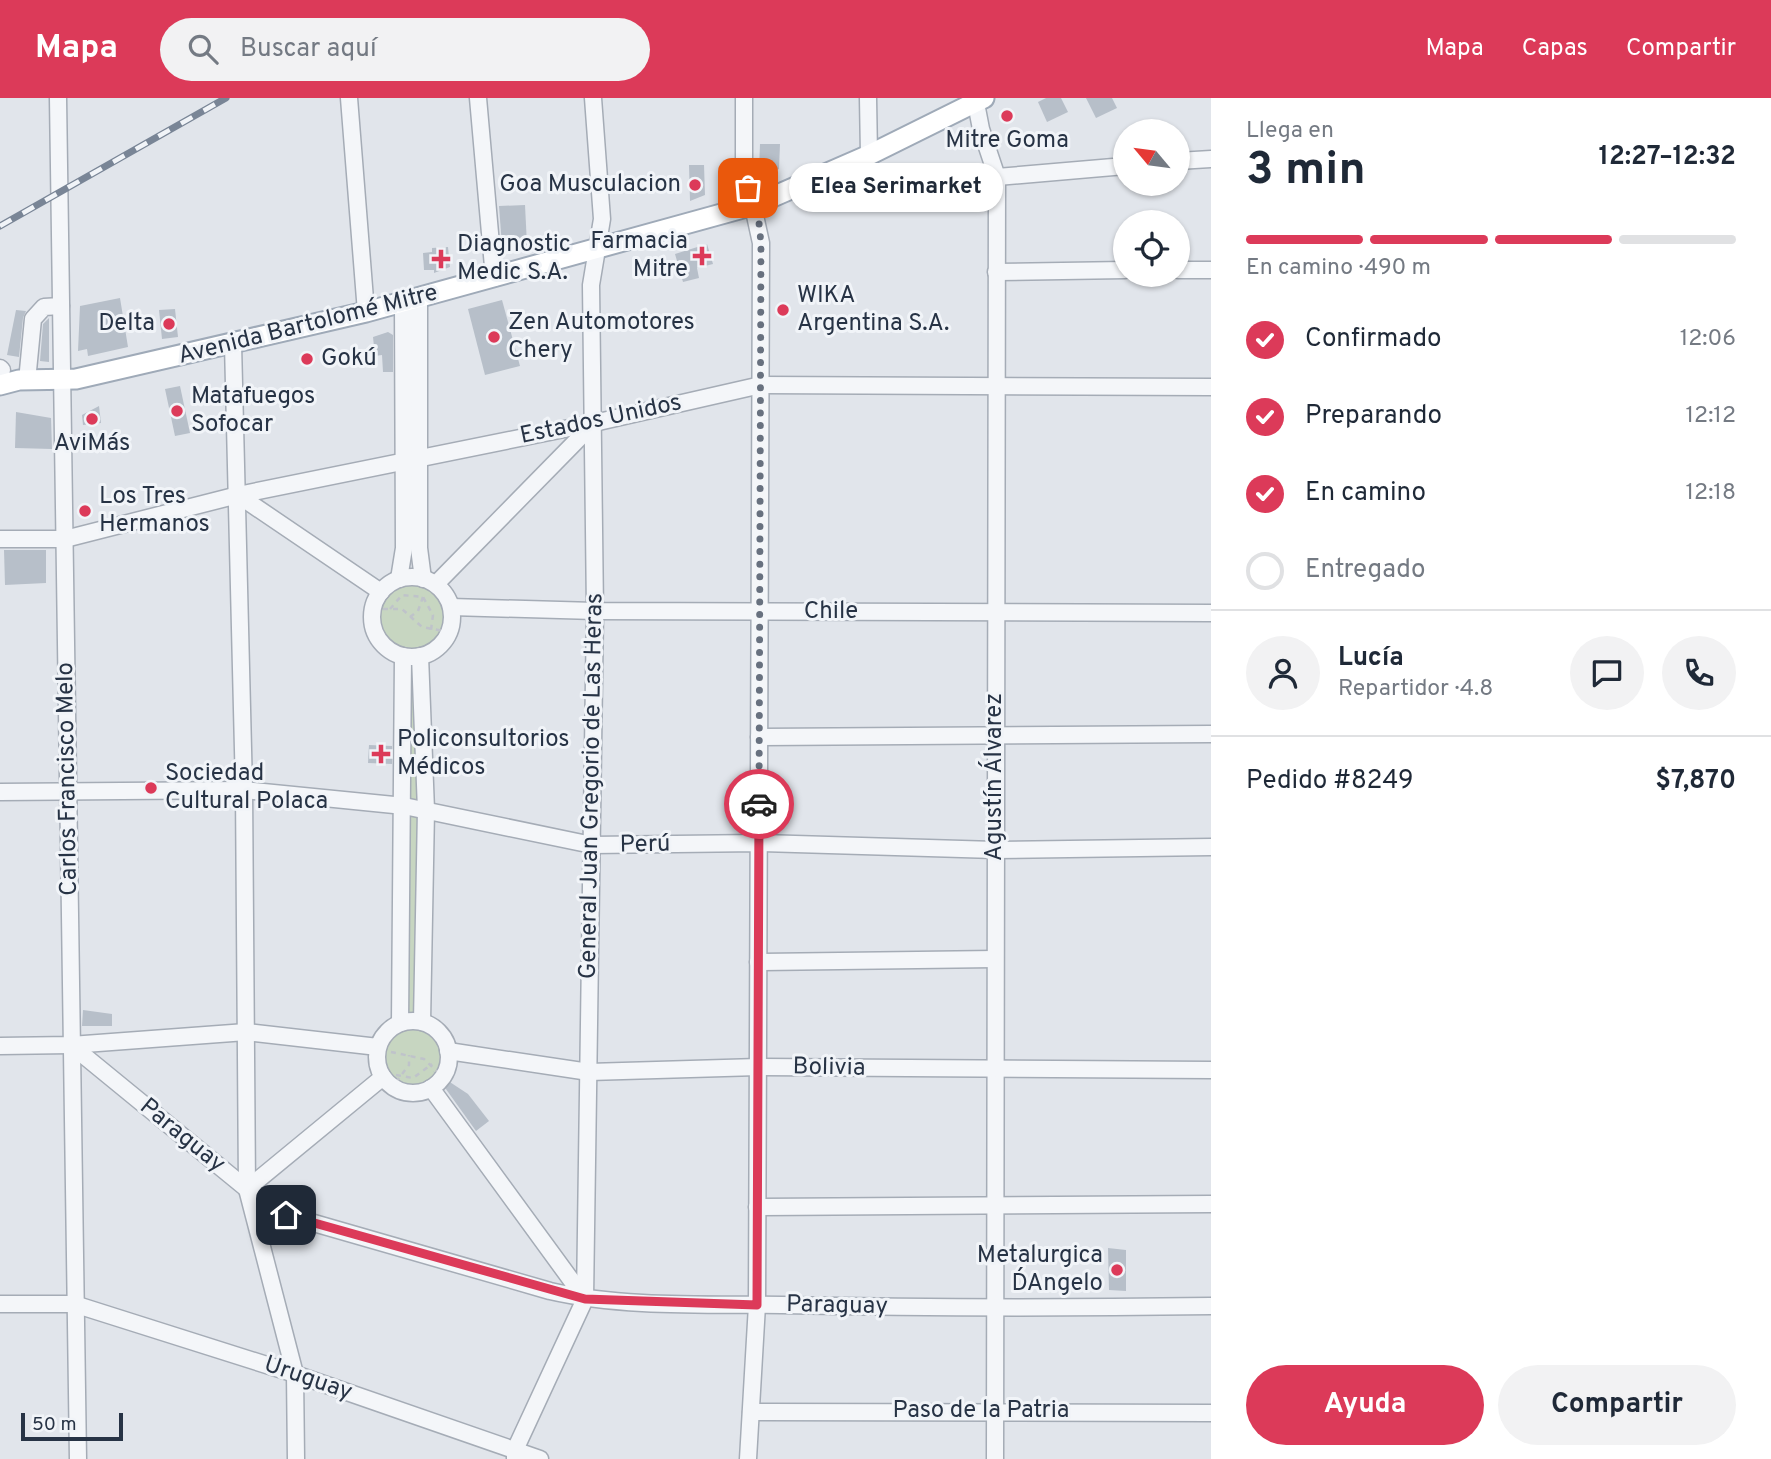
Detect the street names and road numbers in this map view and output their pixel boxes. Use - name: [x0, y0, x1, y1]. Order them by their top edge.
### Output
- street label: Avenida Bartolomé Mitre: [175, 278, 441, 372]
- street label: Estados Unidos: [517, 388, 685, 452]
- street label: General Juan Gregorio de Las Heras: [574, 593, 610, 979]
- street label: Chile: [804, 597, 858, 627]
- street label: Carlos Francisco Melo: [51, 662, 85, 896]
- street label: Agustín Álvarez: [978, 693, 1010, 861]
- street label: Perú: [619, 830, 671, 860]
- street label: Bolivia: [792, 1052, 866, 1084]
- street label: Paraguay: [133, 1092, 231, 1180]
- street label: Paraguay: [786, 1290, 888, 1322]
- street label: Uruguay: [260, 1350, 356, 1408]
- street label: Paso de la Patria: [893, 1396, 1069, 1426]

